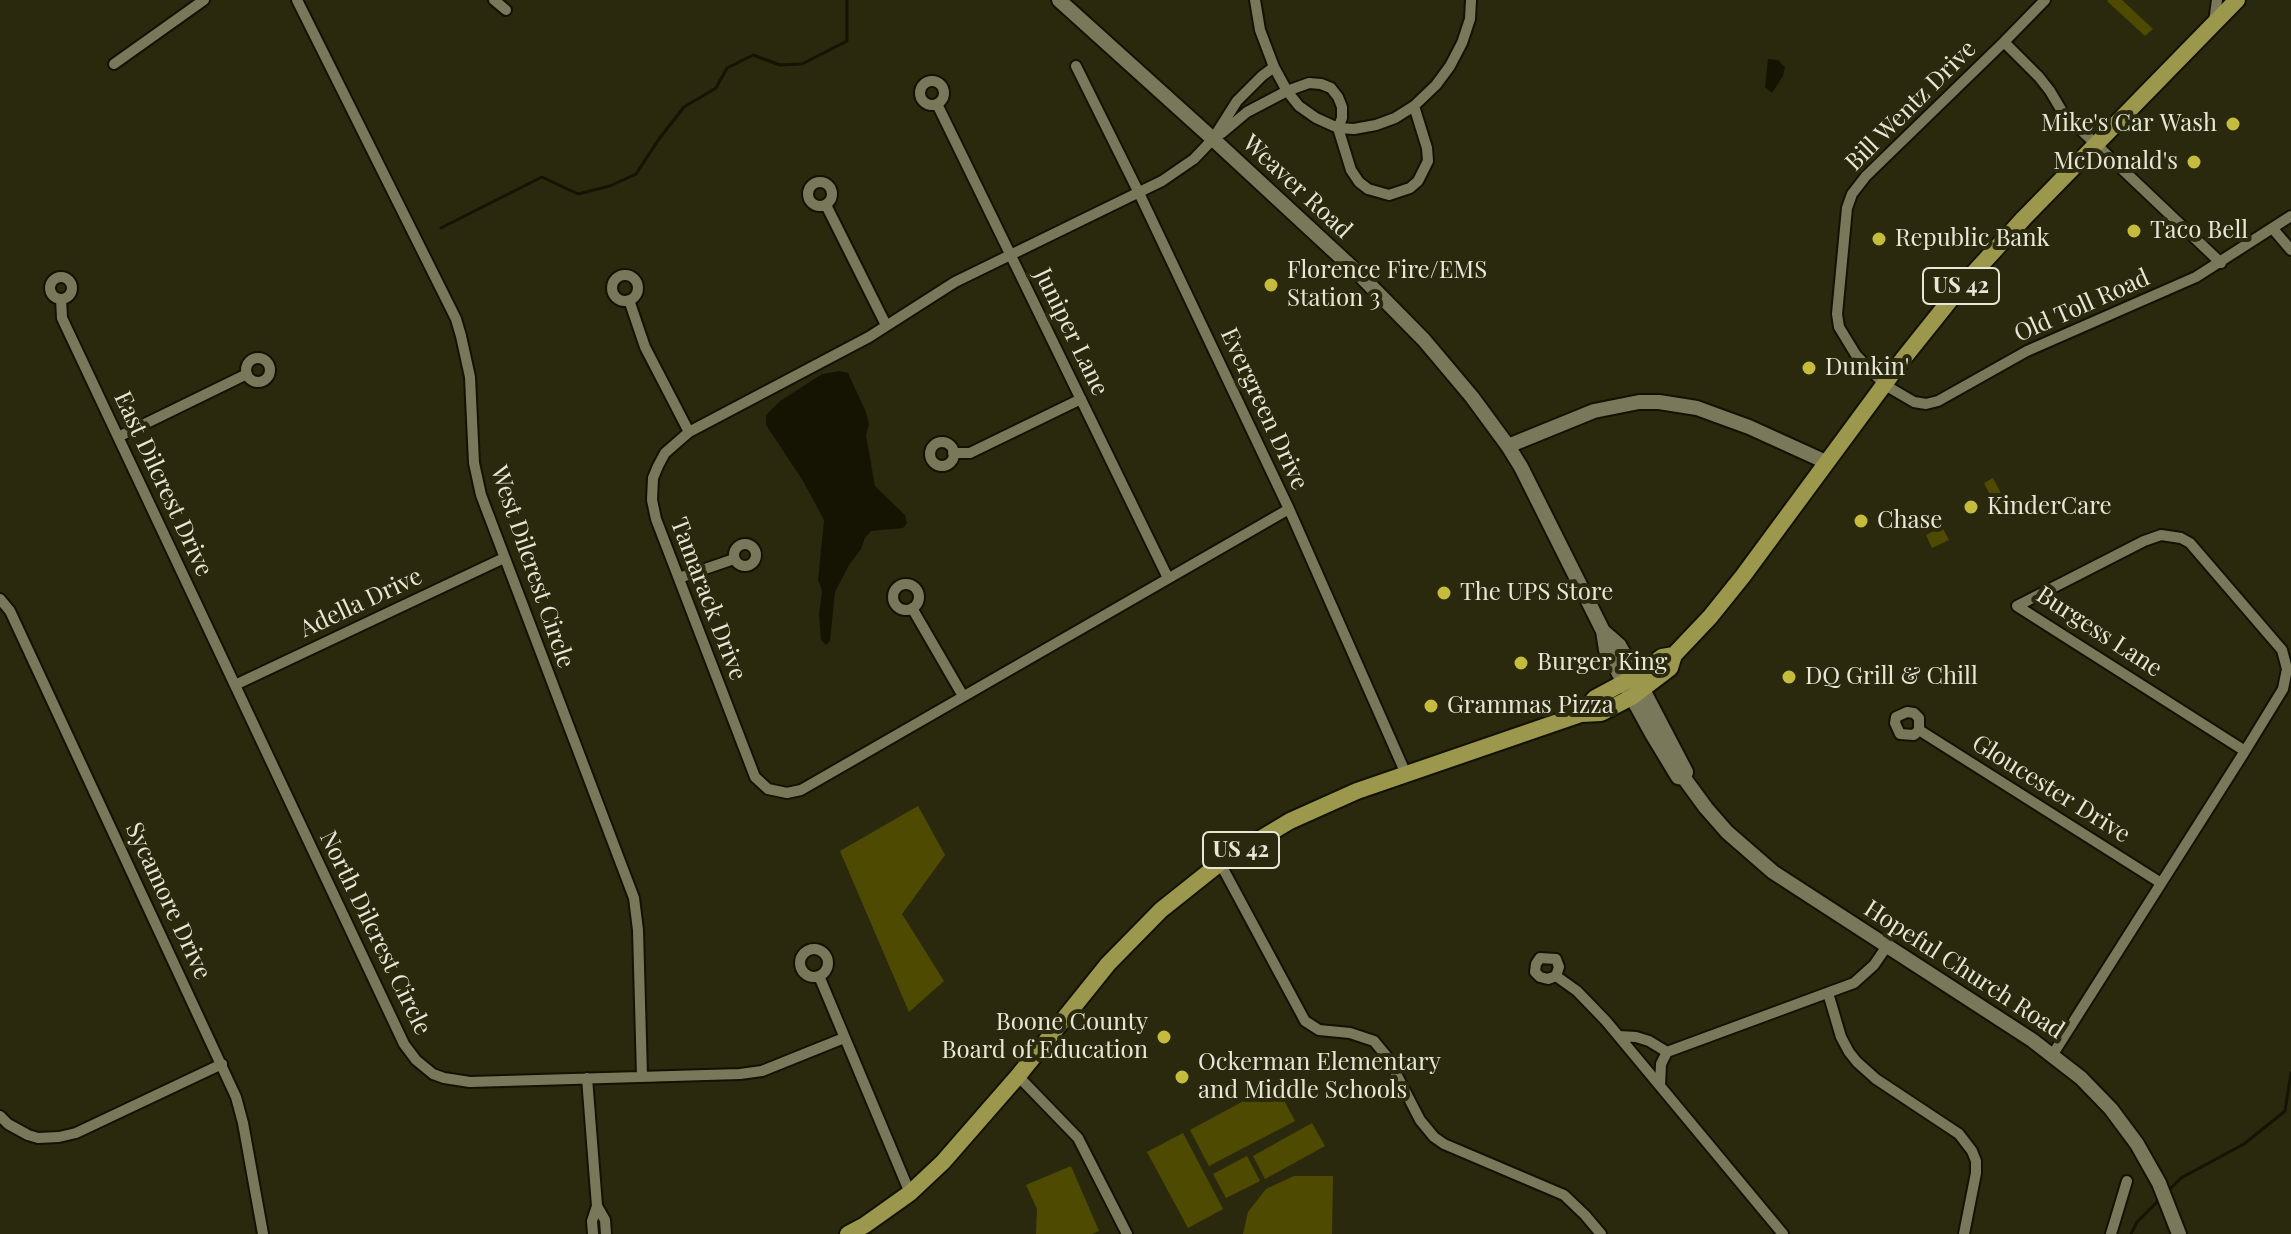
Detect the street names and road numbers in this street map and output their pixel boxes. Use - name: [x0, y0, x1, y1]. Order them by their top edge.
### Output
- street label: Bill Wentz Drive: [1840, 35, 1982, 177]
- street label: Weaver Road: [1236, 129, 1358, 245]
- street label: Old Toll Road: [2010, 263, 2154, 349]
- street label: Juniper Lane: [1028, 264, 1114, 400]
- road number: US 42: [1923, 268, 1999, 304]
- street label: Evergreen Drive: [1214, 324, 1314, 494]
- street label: East Dilcrest Drive: [108, 387, 218, 581]
- street label: West Dilcrest Circle: [484, 462, 580, 672]
- street label: Tamarack Drive: [664, 514, 752, 684]
- street label: Adella Drive: [295, 562, 427, 644]
- street label: Burgess Lane: [2031, 581, 2167, 683]
- street label: Gloucester Drive: [1967, 729, 2135, 849]
- street label: Sycamore Drive: [119, 818, 217, 984]
- street label: North Dilcrest Circle: [313, 826, 437, 1040]
- road number: US 42: [1203, 832, 1279, 868]
- street label: Hopeful Church Road: [1859, 895, 2069, 1045]

